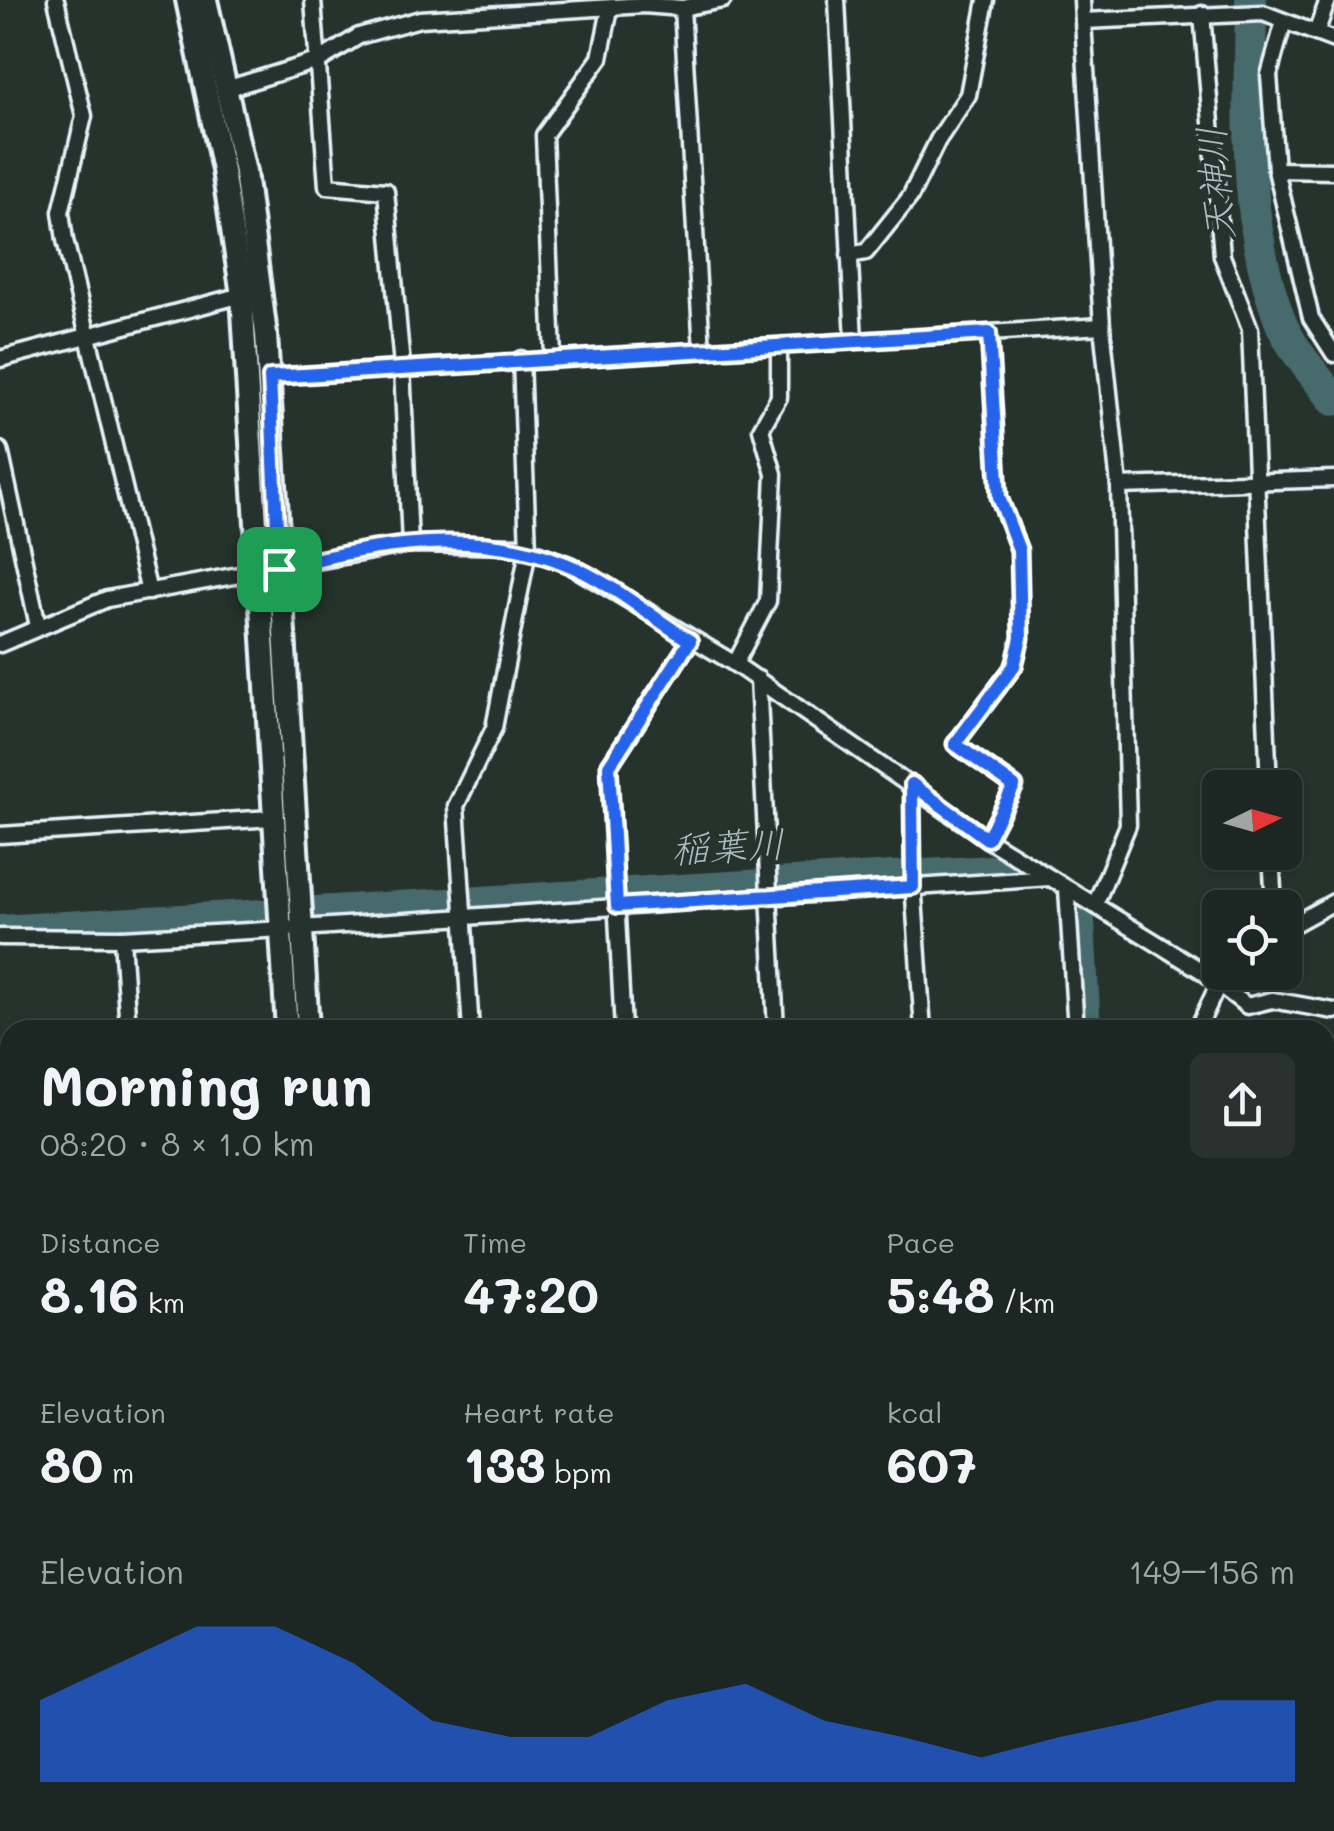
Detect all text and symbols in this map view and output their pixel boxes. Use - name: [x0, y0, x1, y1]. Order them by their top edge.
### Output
- water label: 天神川: [1184, 124, 1244, 242]
- pin: [237, 527, 322, 612]
- icon: arrive: [252, 542, 307, 597]
- north arrow: [1202, 770, 1302, 870]
- map controls: [1202, 770, 1302, 990]
- water label: 稲葉川: [670, 817, 786, 873]
- button: locate: [1202, 890, 1302, 990]
- text: Morning run: [40, 1048, 373, 1120]
- button: share: [1190, 1053, 1295, 1158]
- text: 08:20 · 8 × 1.0 km: [40, 1122, 314, 1164]
- text: Distance: [40, 1224, 161, 1260]
- text: Time: [463, 1224, 527, 1260]
- text: Pace: [887, 1224, 955, 1260]
- text: 8.16: [40, 1260, 139, 1326]
- text: 47:20: [463, 1260, 599, 1326]
- text: 5:48: [887, 1260, 994, 1326]
- text: km: [139, 1284, 185, 1320]
- text: /km: [994, 1284, 1055, 1320]
- text: Elevation: [40, 1394, 166, 1430]
- text: Heart rate: [463, 1394, 615, 1430]
- text: kcal: [887, 1394, 942, 1430]
- text: 80: [40, 1430, 103, 1496]
- text: 133: [463, 1430, 545, 1496]
- text: 607: [887, 1430, 977, 1496]
- text: m: [103, 1454, 134, 1490]
- text: bpm: [545, 1454, 612, 1490]
- text: Elevation: [40, 1550, 184, 1592]
- text: 149–156 m: [1129, 1550, 1295, 1592]

